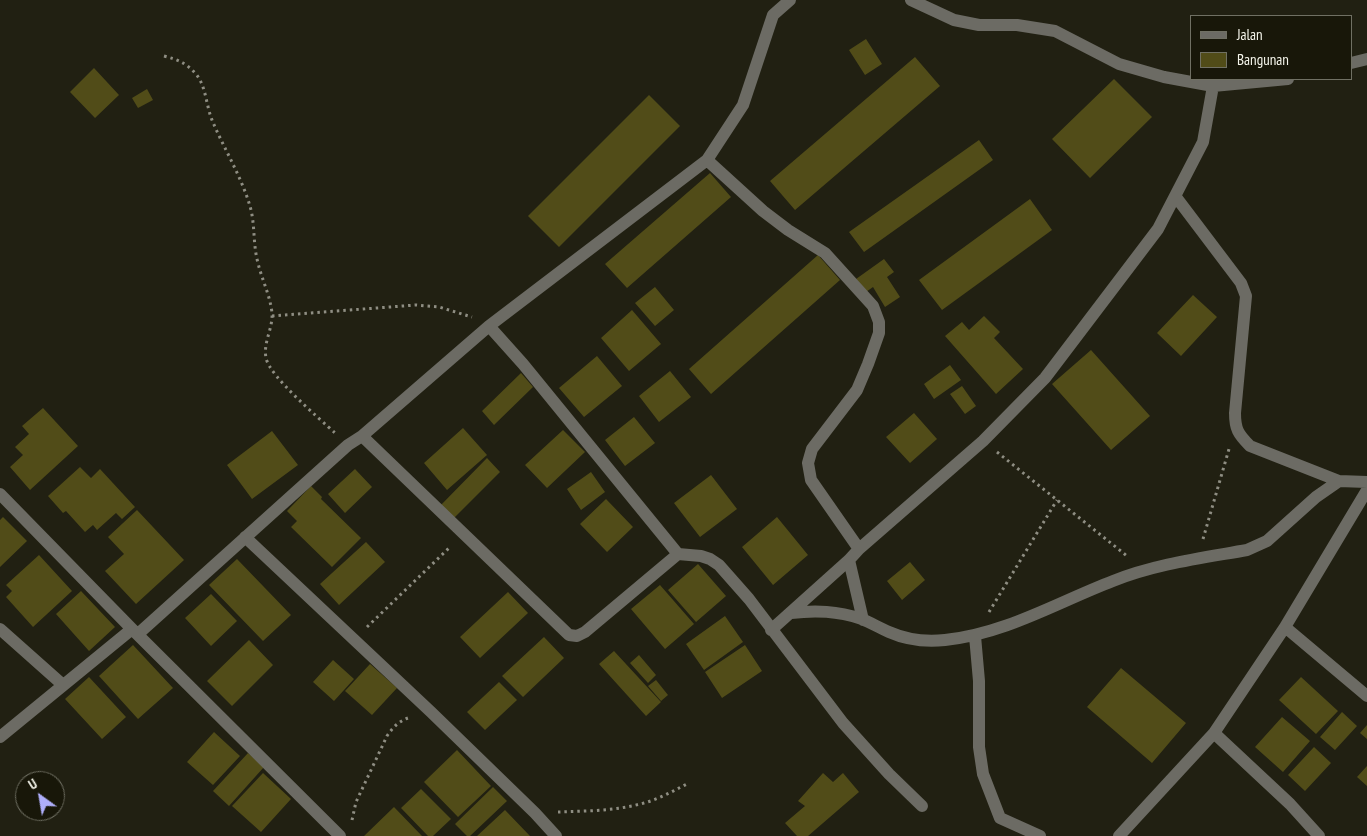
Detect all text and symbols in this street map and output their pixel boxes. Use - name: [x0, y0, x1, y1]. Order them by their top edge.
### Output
- legend: [1190, 15, 1352, 80]
- text: Jalan: [1237, 25, 1263, 44]
- text: Bangunan: [1237, 50, 1289, 69]
- north arrow: [15, 771, 65, 821]
- text: U: [25, 775, 40, 794]

